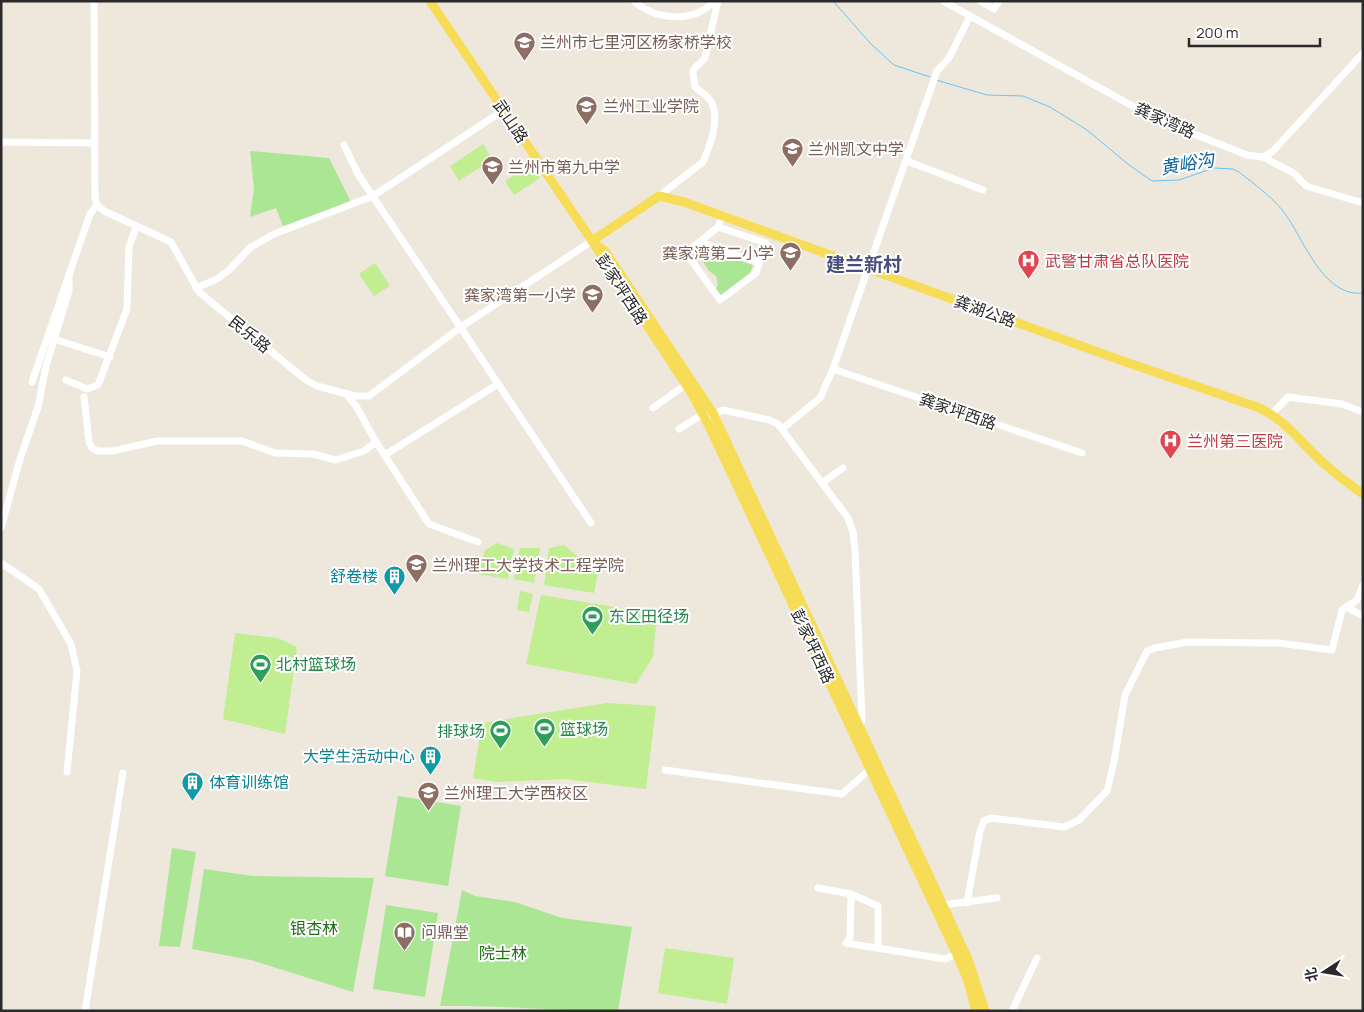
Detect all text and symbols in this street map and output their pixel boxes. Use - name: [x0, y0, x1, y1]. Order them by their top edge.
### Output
- scale bar: [1189, 15, 1320, 47]
- text: 200 m: [1196, 22, 1239, 43]
- school or university icon: 兰州市七里河区杨家桥学校: [512, 30, 536, 61]
- place label: 兰州市七里河区杨家桥学校: [540, 31, 732, 53]
- school or university icon: 兰州工业学院: [575, 94, 599, 125]
- street label: 武山路: [488, 95, 534, 147]
- place label: 兰州工业学院: [603, 95, 699, 117]
- street label: 龚家湾路: [1131, 97, 1199, 143]
- school or university icon: 兰州凯文中学: [780, 137, 804, 168]
- place label: 兰州凯文中学: [808, 138, 904, 160]
- water label: 黄峪沟: [1158, 147, 1218, 179]
- school or university icon: 兰州市第九中学: [480, 155, 504, 186]
- place label: 兰州市第九中学: [508, 156, 620, 178]
- school or university icon: 龚家湾第二小学: [778, 241, 802, 272]
- place label: 龚家湾第二小学: [662, 242, 774, 264]
- street label: 彭家坪西路: [591, 249, 653, 329]
- hospital icon: 武警甘肃省总队医院: [1017, 249, 1041, 280]
- place label: 武警甘肃省总队医院: [1045, 250, 1189, 272]
- district label: 建兰新村: [826, 251, 902, 277]
- school or university icon: 龚家湾第一小学: [580, 283, 604, 314]
- place label: 龚家湾第一小学: [464, 284, 576, 306]
- street label: 龚湖公路: [951, 290, 1019, 332]
- street label: 民乐路: [224, 310, 276, 358]
- street label: 龚家坪西路: [917, 388, 999, 434]
- hospital icon: 兰州第三医院: [1159, 429, 1183, 460]
- place label: 兰州第三医院: [1187, 430, 1283, 452]
- school or university icon: 兰州理工大学技术工程学院: [404, 553, 428, 584]
- place label: 兰州理工大学技术工程学院: [432, 554, 624, 576]
- building icon: 舒卷楼: [382, 564, 406, 595]
- place label: 舒卷楼: [330, 565, 378, 587]
- sports icon: 东区田径场: [581, 604, 605, 635]
- place label: 东区田径场: [609, 605, 689, 627]
- street label: 彭家坪西路: [786, 605, 840, 687]
- sports icon: 北村篮球场: [248, 652, 272, 683]
- place label: 北村篮球场: [276, 653, 356, 675]
- sports icon: 篮球场: [532, 717, 556, 748]
- place label: 篮球场: [560, 718, 608, 740]
- sports icon: 排球场: [489, 719, 513, 750]
- place label: 排球场: [437, 720, 485, 742]
- building icon: 大学生活动中心: [419, 744, 443, 775]
- place label: 大学生活动中心: [303, 745, 415, 767]
- building icon: 体育训练馆: [181, 770, 205, 801]
- place label: 体育训练馆: [209, 771, 289, 793]
- school or university icon: 兰州理工大学西校区: [416, 781, 440, 812]
- place label: 兰州理工大学西校区: [444, 782, 588, 804]
- park label: 银杏林: [290, 917, 338, 939]
- library icon: 问鼎堂: [393, 920, 417, 951]
- place label: 问鼎堂: [421, 921, 469, 943]
- park label: 院士林: [479, 942, 527, 964]
- north arrow: [1299, 947, 1349, 997]
- text: 北: [1300, 966, 1322, 984]

